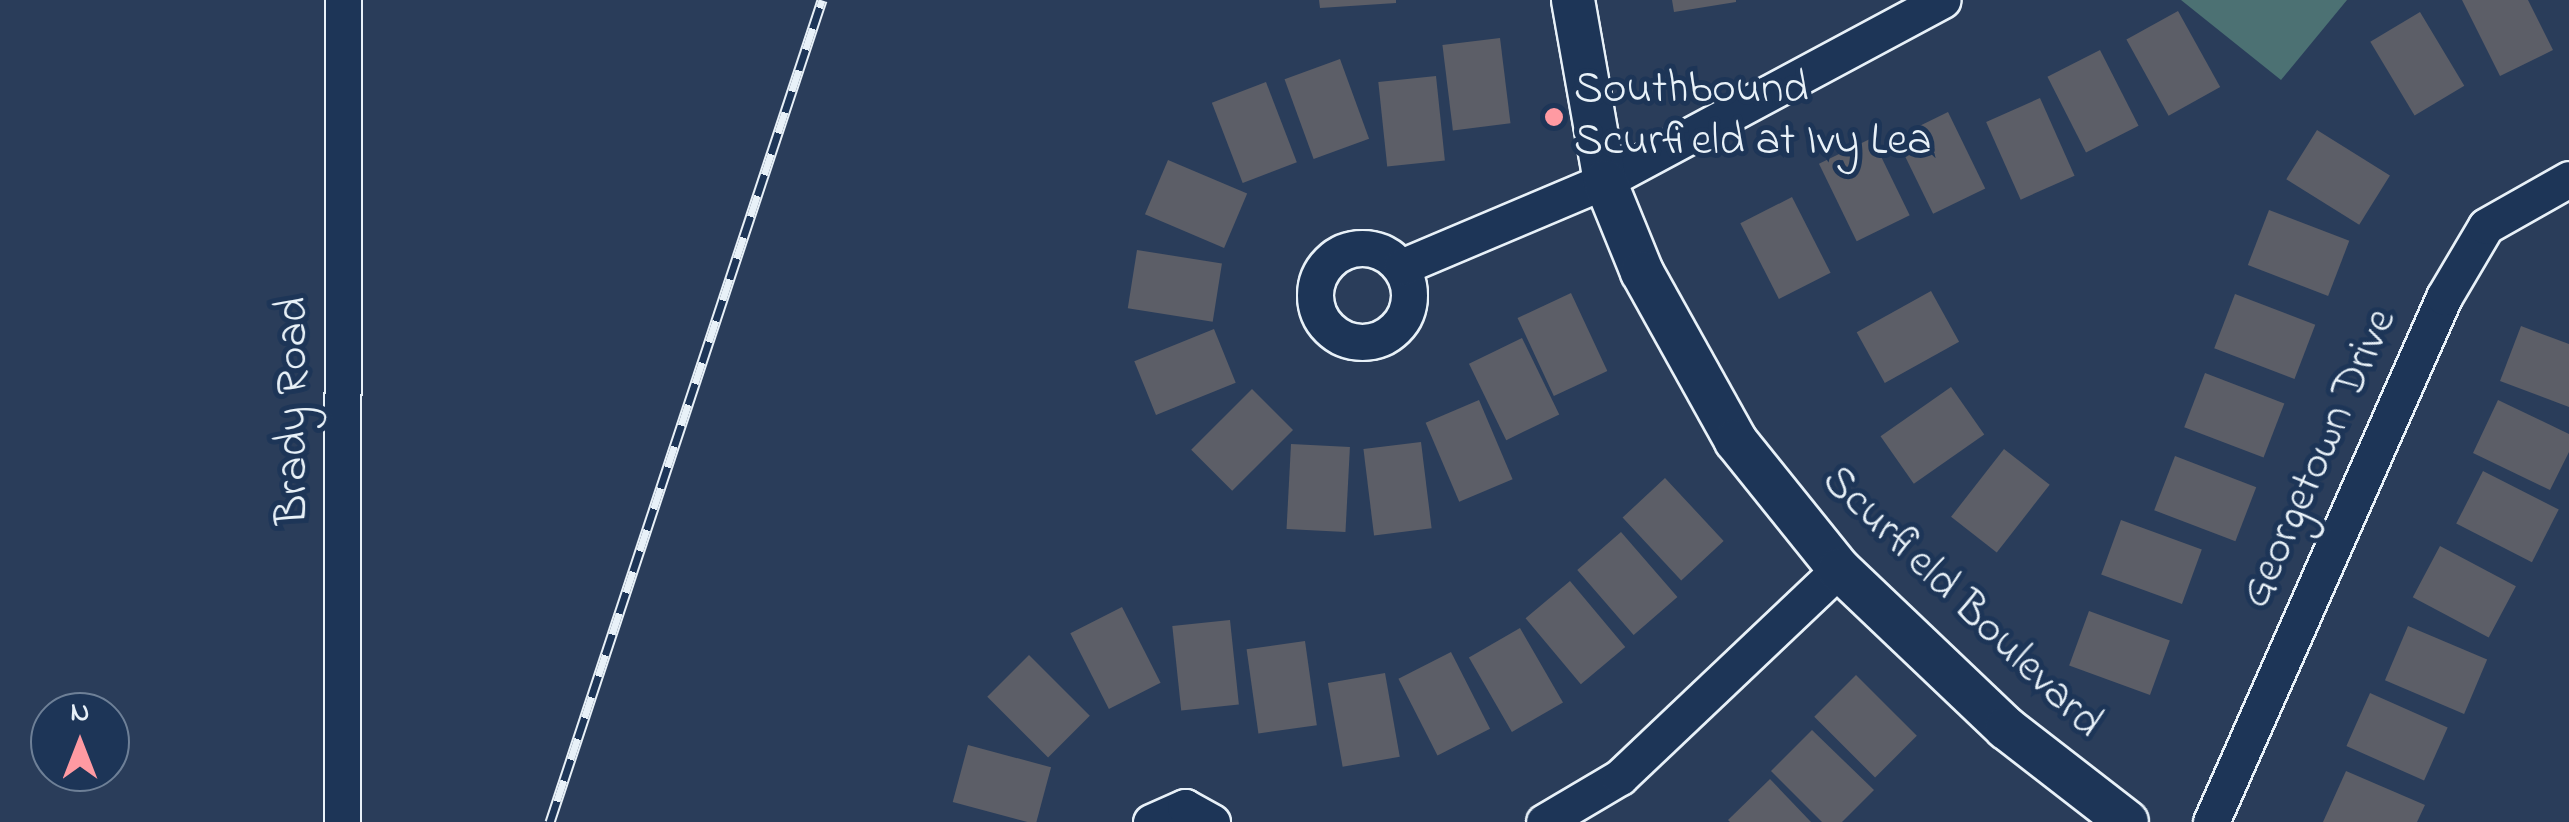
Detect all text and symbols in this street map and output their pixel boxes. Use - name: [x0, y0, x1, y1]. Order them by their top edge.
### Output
- place label: Southbound Scurfield at Ivy Lea: [1574, 64, 1932, 170]
- marker: Southbound Scurfield at Ivy Lea: [1543, 106, 1565, 128]
- street label: Brady Road: [268, 297, 322, 525]
- street label: Georgetown Drive: [2230, 301, 2410, 617]
- street label: Scurfield Boulevard: [1809, 455, 2113, 751]
- north arrow: [30, 692, 130, 792]
- text: N: [71, 693, 89, 734]

